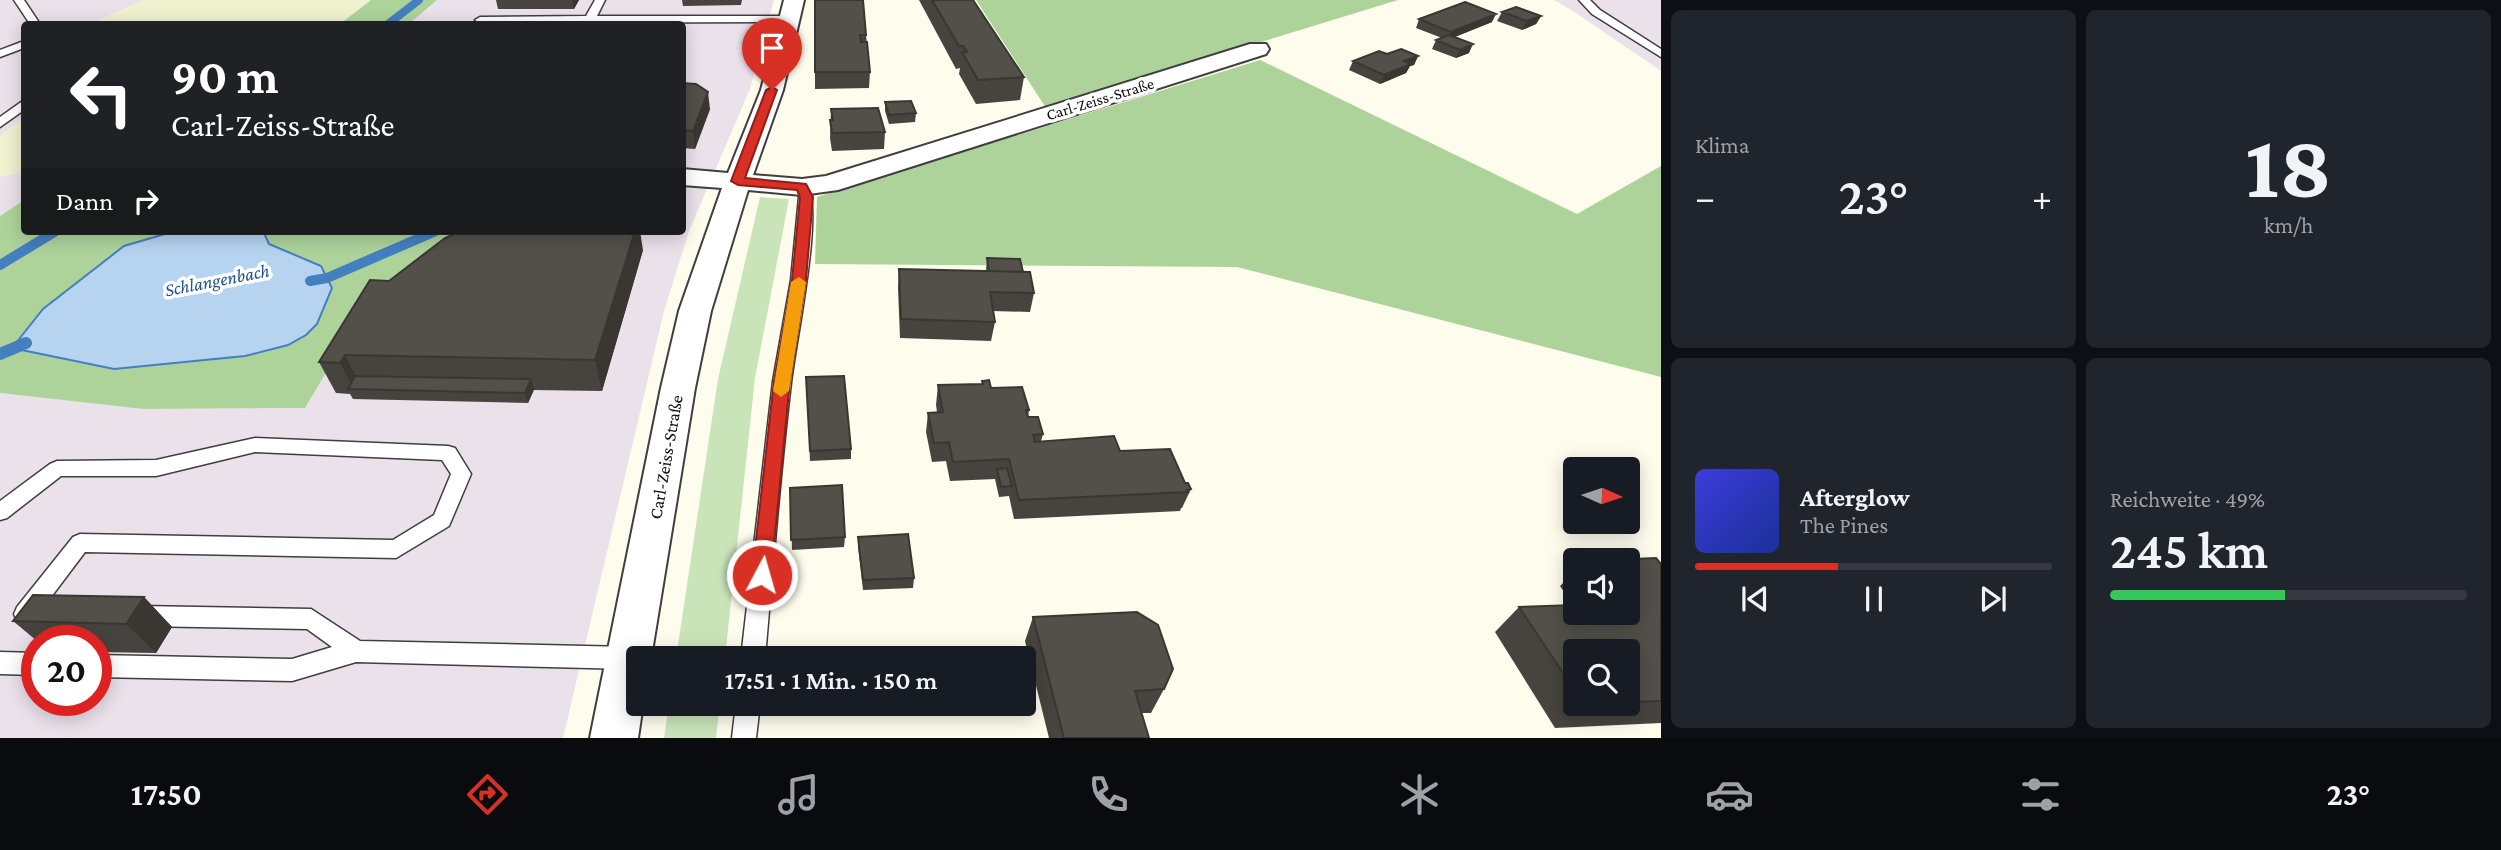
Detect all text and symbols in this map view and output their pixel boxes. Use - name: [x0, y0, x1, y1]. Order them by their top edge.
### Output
- pin: [742, 18, 802, 90]
- icon: arrive: [753, 29, 791, 67]
- icon: left: [56, 49, 147, 140]
- text: 90 m: [171, 49, 278, 104]
- street label: Carl-Zeiss-Straße: [1044, 75, 1156, 123]
- text: Carl-Zeiss-Straße: [171, 107, 395, 143]
- text: 18: [2245, 115, 2332, 217]
- text: Klima: [1695, 132, 1749, 158]
- text: 23°: [1839, 167, 1908, 225]
- text: −: [1695, 176, 1715, 218]
- text: +: [2032, 176, 2052, 218]
- icon: right: [127, 182, 165, 220]
- text: Dann: [56, 187, 113, 216]
- text: km/h: [2264, 212, 2313, 238]
- water label: Schlangenbach: [163, 260, 271, 300]
- street label: Carl-Zeiss-Straße: [645, 393, 687, 521]
- north arrow: [1563, 457, 1640, 534]
- map controls: [1563, 457, 1640, 716]
- text: Afterglow: [1800, 483, 1910, 512]
- text: Reichweite · 49%: [2110, 486, 2265, 512]
- text: The Pines: [1800, 512, 1888, 538]
- text: 245 km: [2110, 521, 2268, 579]
- position arrow: [725, 538, 799, 612]
- button: sound: [1563, 548, 1640, 625]
- icon: previous: [1736, 580, 1774, 618]
- icon: pause: [1855, 580, 1893, 618]
- icon: next: [1974, 580, 2012, 618]
- speed limit sign: 20: [21, 625, 112, 716]
- button: search: [1563, 639, 1640, 716]
- text: 17:51 · 1 Min. · 150 m: [725, 666, 937, 695]
- icon: directions: [463, 770, 512, 819]
- icon: music: [774, 770, 823, 819]
- icon: phone: [1084, 770, 1133, 819]
- icon: climate: [1395, 770, 1444, 819]
- icon: car: [1705, 770, 1754, 819]
- icon: filters: [2016, 770, 2065, 819]
- text: 17:50: [131, 776, 202, 812]
- text: 23°: [2326, 776, 2370, 812]

